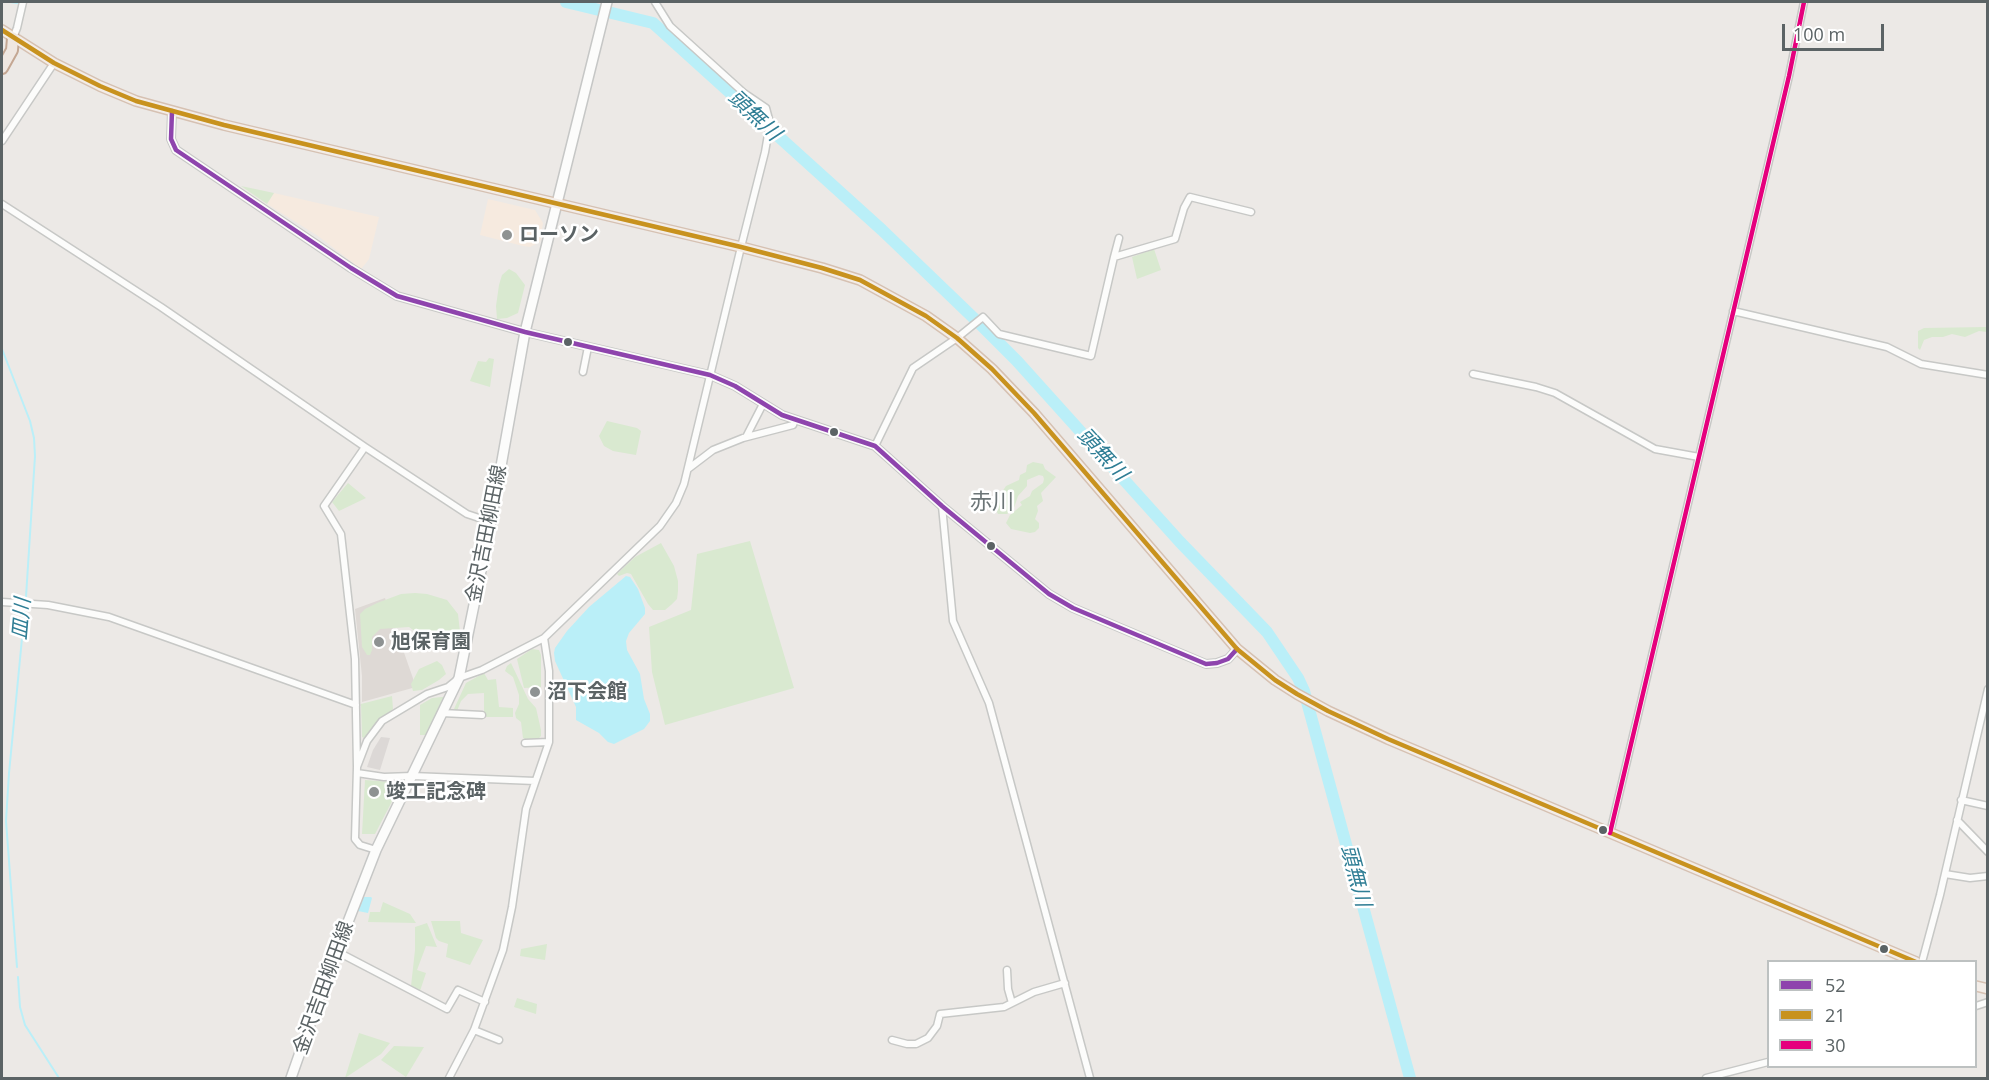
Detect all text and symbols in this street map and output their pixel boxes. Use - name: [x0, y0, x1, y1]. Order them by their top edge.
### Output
- scale bar: [1785, 12, 1887, 50]
- text: 100 m: [1793, 22, 1845, 46]
- water label: 頭無川: [722, 85, 786, 147]
- place label: ローソン: [519, 223, 599, 247]
- marker: ローソン: [500, 228, 514, 242]
- unlabelled marker: [562, 336, 574, 348]
- water label: 頭無川: [1071, 423, 1133, 487]
- unlabelled marker: [828, 426, 840, 438]
- street label: 金沢吉田柳田線: [462, 463, 512, 605]
- district label: 赤川: [970, 490, 1014, 516]
- unlabelled marker: [985, 540, 997, 552]
- water label: 皿川: [8, 597, 36, 641]
- place label: 旭保育園: [391, 630, 471, 654]
- marker: 旭保育園: [372, 635, 386, 649]
- place label: 沼下会館: [547, 680, 627, 704]
- marker: 沼下会館: [528, 685, 542, 699]
- place label: 竣工記念碑: [386, 780, 486, 804]
- marker: 竣工記念碑: [367, 785, 381, 799]
- unlabelled marker: [1597, 824, 1609, 836]
- water label: 頭無川: [1335, 842, 1375, 910]
- street label: 金沢吉田柳田線: [289, 918, 359, 1058]
- unlabelled marker: [1878, 943, 1890, 955]
- legend: [1767, 960, 1977, 1068]
- text: 52: [1825, 973, 1846, 997]
- text: 21: [1825, 1003, 1846, 1027]
- text: 30: [1825, 1033, 1846, 1057]

